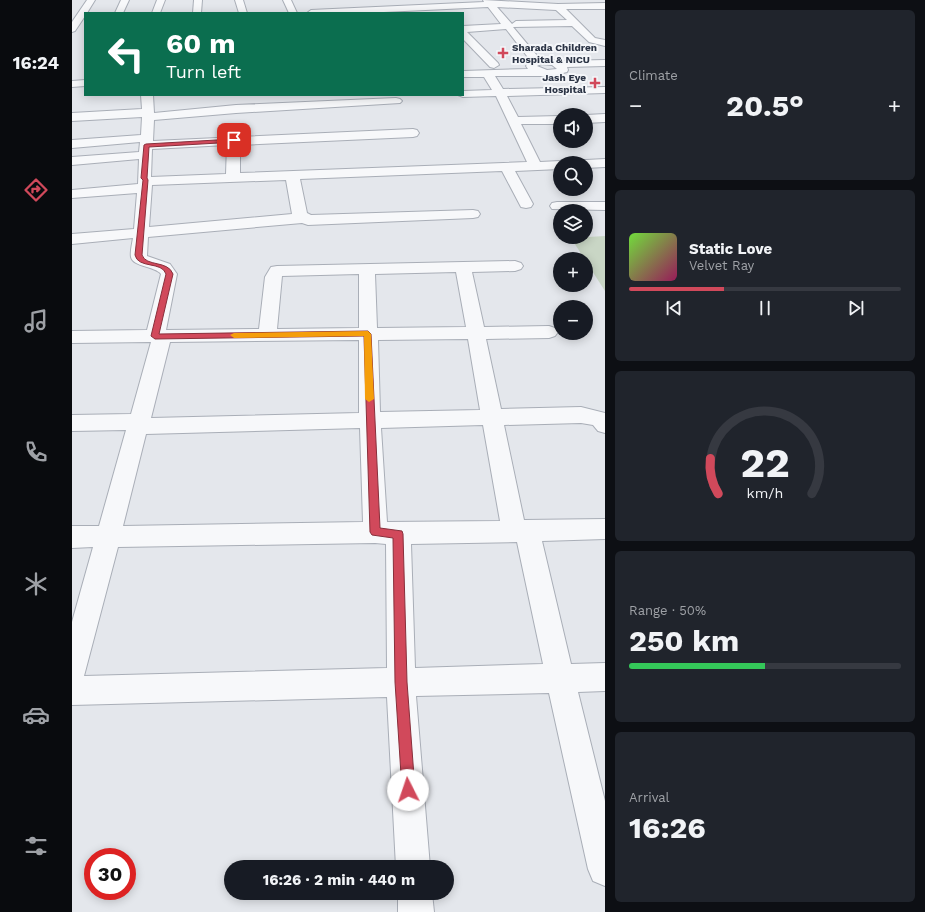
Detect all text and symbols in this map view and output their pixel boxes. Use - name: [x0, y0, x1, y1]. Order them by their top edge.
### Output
- text: 60 m: [166, 27, 236, 60]
- icon: left: [100, 28, 152, 80]
- place label: Sharada Children Hospital & NICU: [512, 42, 597, 65]
- marker: Sharada Children Hospital & NICU: [497, 47, 509, 59]
- text: 16:24: [13, 52, 59, 73]
- text: Turn left: [166, 61, 241, 82]
- text: Climate: [629, 68, 678, 83]
- place label: Jash Eye Hospital: [542, 72, 587, 95]
- marker: Jash Eye Hospital: [589, 77, 601, 89]
- text: 20.5°: [726, 88, 804, 123]
- text: −: [629, 93, 642, 118]
- text: +: [888, 93, 901, 118]
- map controls: [553, 108, 593, 340]
- button: sound: [553, 108, 593, 148]
- pin: [217, 123, 251, 157]
- icon: arrive: [223, 129, 245, 151]
- button: search: [553, 156, 593, 196]
- icon: directions: [22, 176, 50, 204]
- button: layers: [553, 204, 593, 244]
- text: Static Love: [689, 240, 772, 258]
- button: +: [553, 252, 593, 292]
- text: Velvet Ray: [689, 258, 754, 273]
- icon: previous: [663, 297, 685, 319]
- icon: pause: [754, 297, 776, 319]
- icon: next: [845, 297, 867, 319]
- button: −: [553, 300, 593, 340]
- icon: music: [22, 307, 50, 335]
- icon: phone: [22, 438, 50, 466]
- text: 22: [740, 438, 790, 487]
- text: km/h: [747, 485, 783, 501]
- icon: climate: [22, 570, 50, 598]
- text: Range · 50%: [629, 603, 706, 618]
- text: 250 km: [629, 623, 739, 658]
- icon: car: [22, 701, 50, 729]
- position arrow: [387, 769, 429, 811]
- text: Arrival: [629, 790, 670, 805]
- text: 16:26: [629, 810, 706, 845]
- icon: filters: [22, 832, 50, 860]
- speed limit sign: 30: [84, 848, 136, 900]
- text: 16:26 · 2 min · 440 m: [263, 871, 415, 889]

